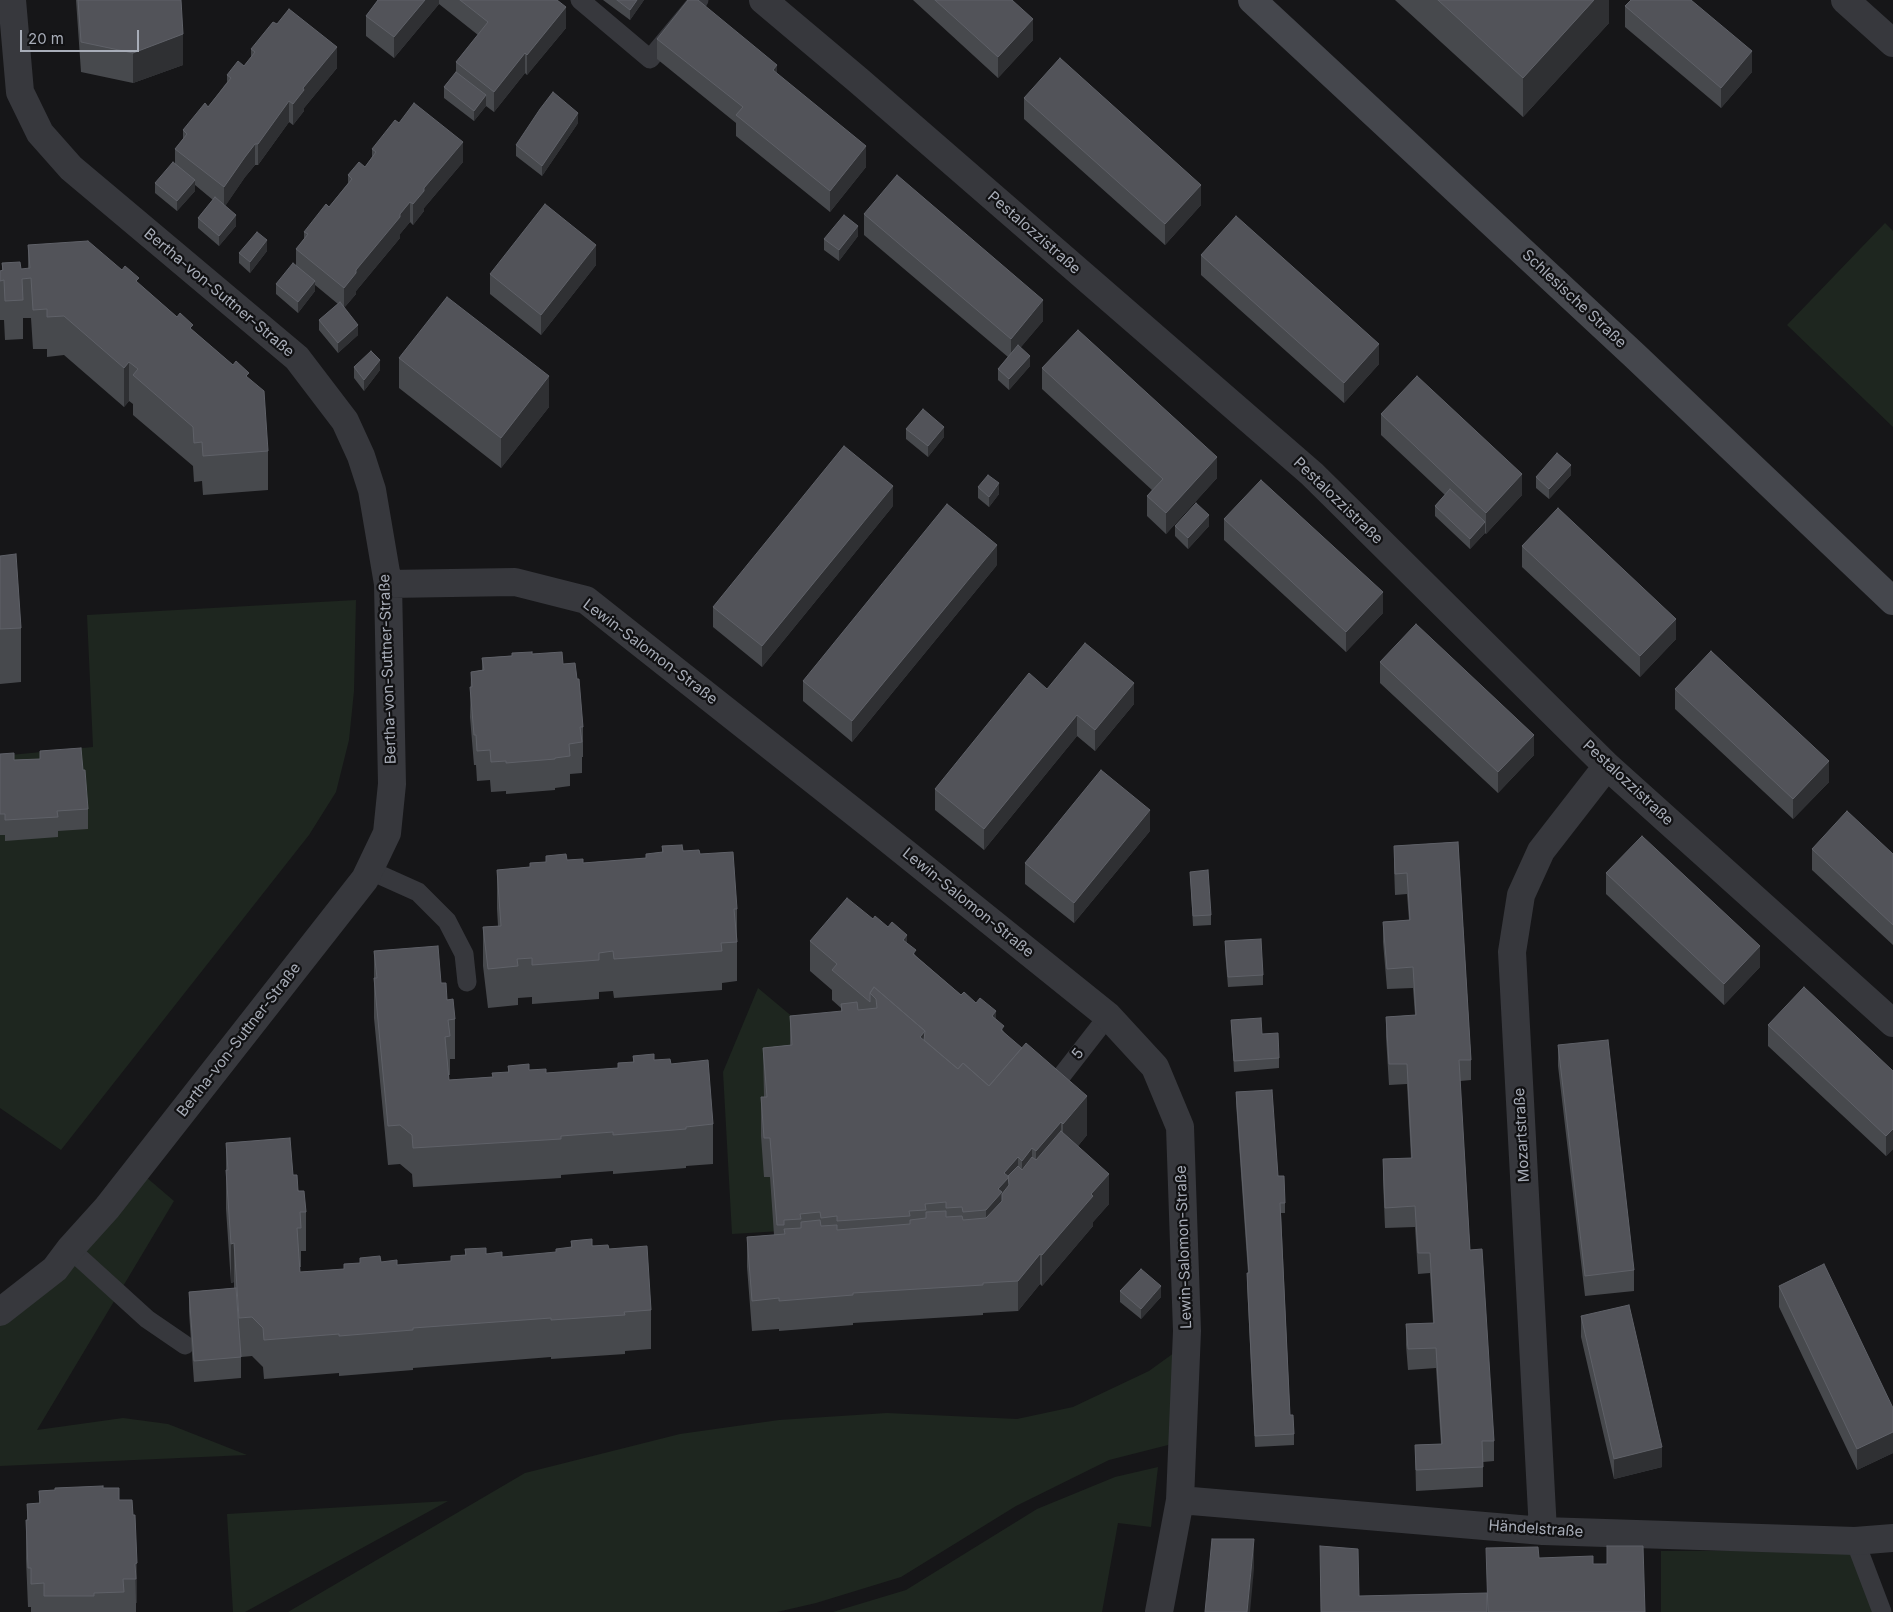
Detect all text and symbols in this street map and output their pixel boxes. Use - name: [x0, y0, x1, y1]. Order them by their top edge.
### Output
- scale bar: [22, 20, 141, 52]
- text: 20 m: [28, 29, 64, 48]
- street label: Pestalozzistraße: [984, 188, 1084, 278]
- street label: Bertha-von-Suttner-Straße: [140, 225, 298, 361]
- street label: Schlesische Straße: [1518, 246, 1630, 352]
- street label: Pestalozzistraße: [1290, 454, 1386, 548]
- street label: Bertha-von-Suttner-Straße: [376, 573, 400, 765]
- street label: Lewin-Salomon-Straße: [579, 596, 721, 708]
- street label: Pestalozzistraße: [1579, 737, 1677, 829]
- street label: Lewin-Salomon-Straße: [899, 844, 1037, 962]
- street label: Bertha-von-Suttner-Straße: [173, 959, 305, 1121]
- street label: 5: [1068, 1045, 1088, 1063]
- street label: Mozartstraße: [1511, 1087, 1533, 1183]
- street label: Lewin-Salomon-Straße: [1172, 1165, 1196, 1329]
- street label: Händelstraße: [1488, 1517, 1584, 1541]

